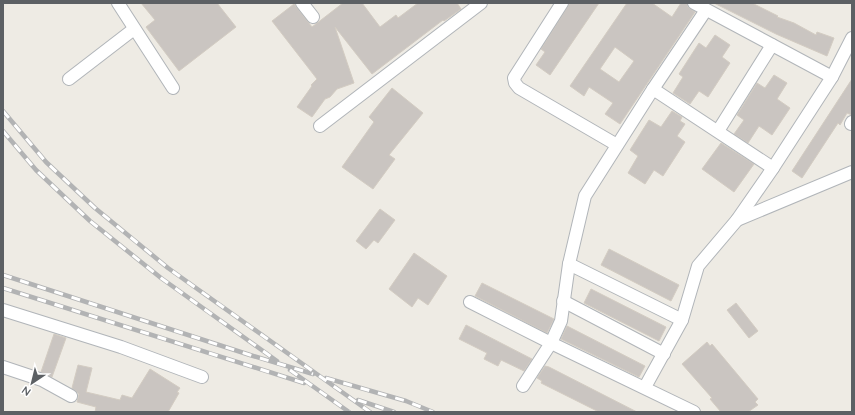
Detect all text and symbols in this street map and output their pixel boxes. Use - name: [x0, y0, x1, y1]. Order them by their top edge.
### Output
- north arrow: [12, 363, 52, 403]
- text: N: [19, 383, 34, 399]

